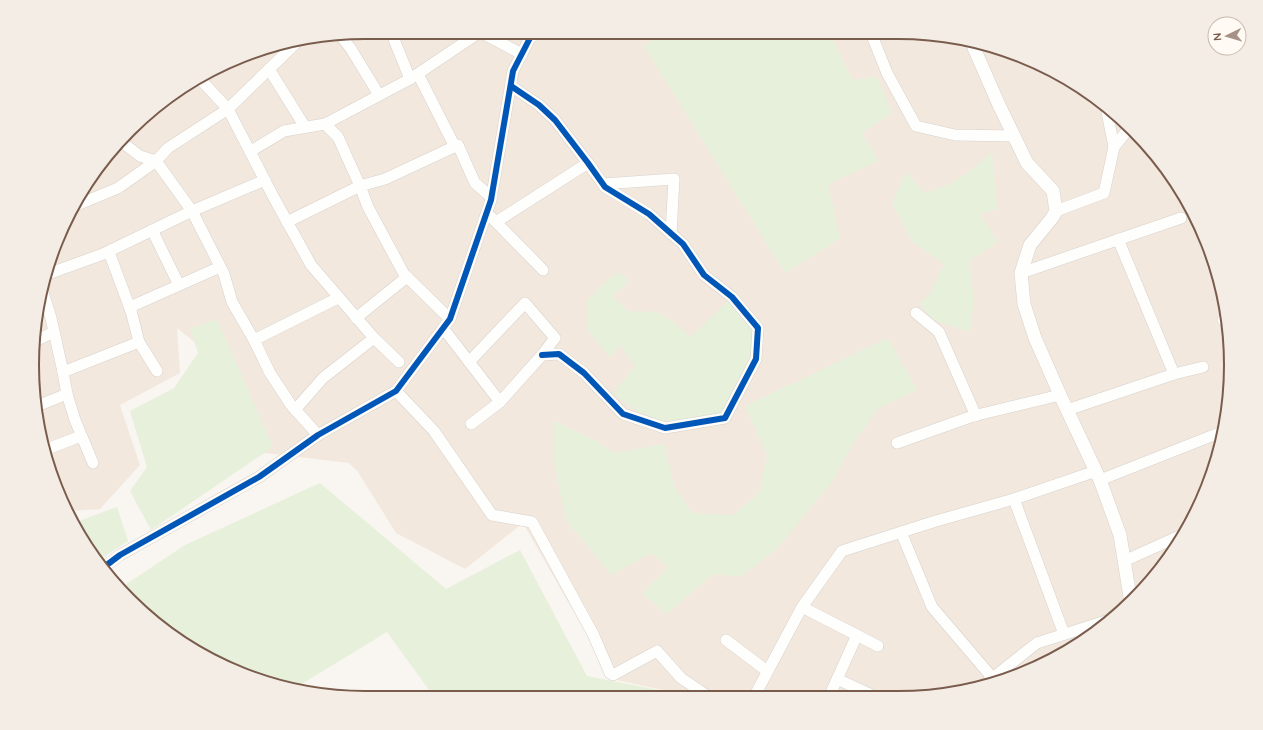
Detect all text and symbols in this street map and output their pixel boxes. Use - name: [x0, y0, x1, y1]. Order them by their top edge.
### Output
- north arrow: [1207, 16, 1247, 56]
- text: N: [1210, 32, 1224, 42]

